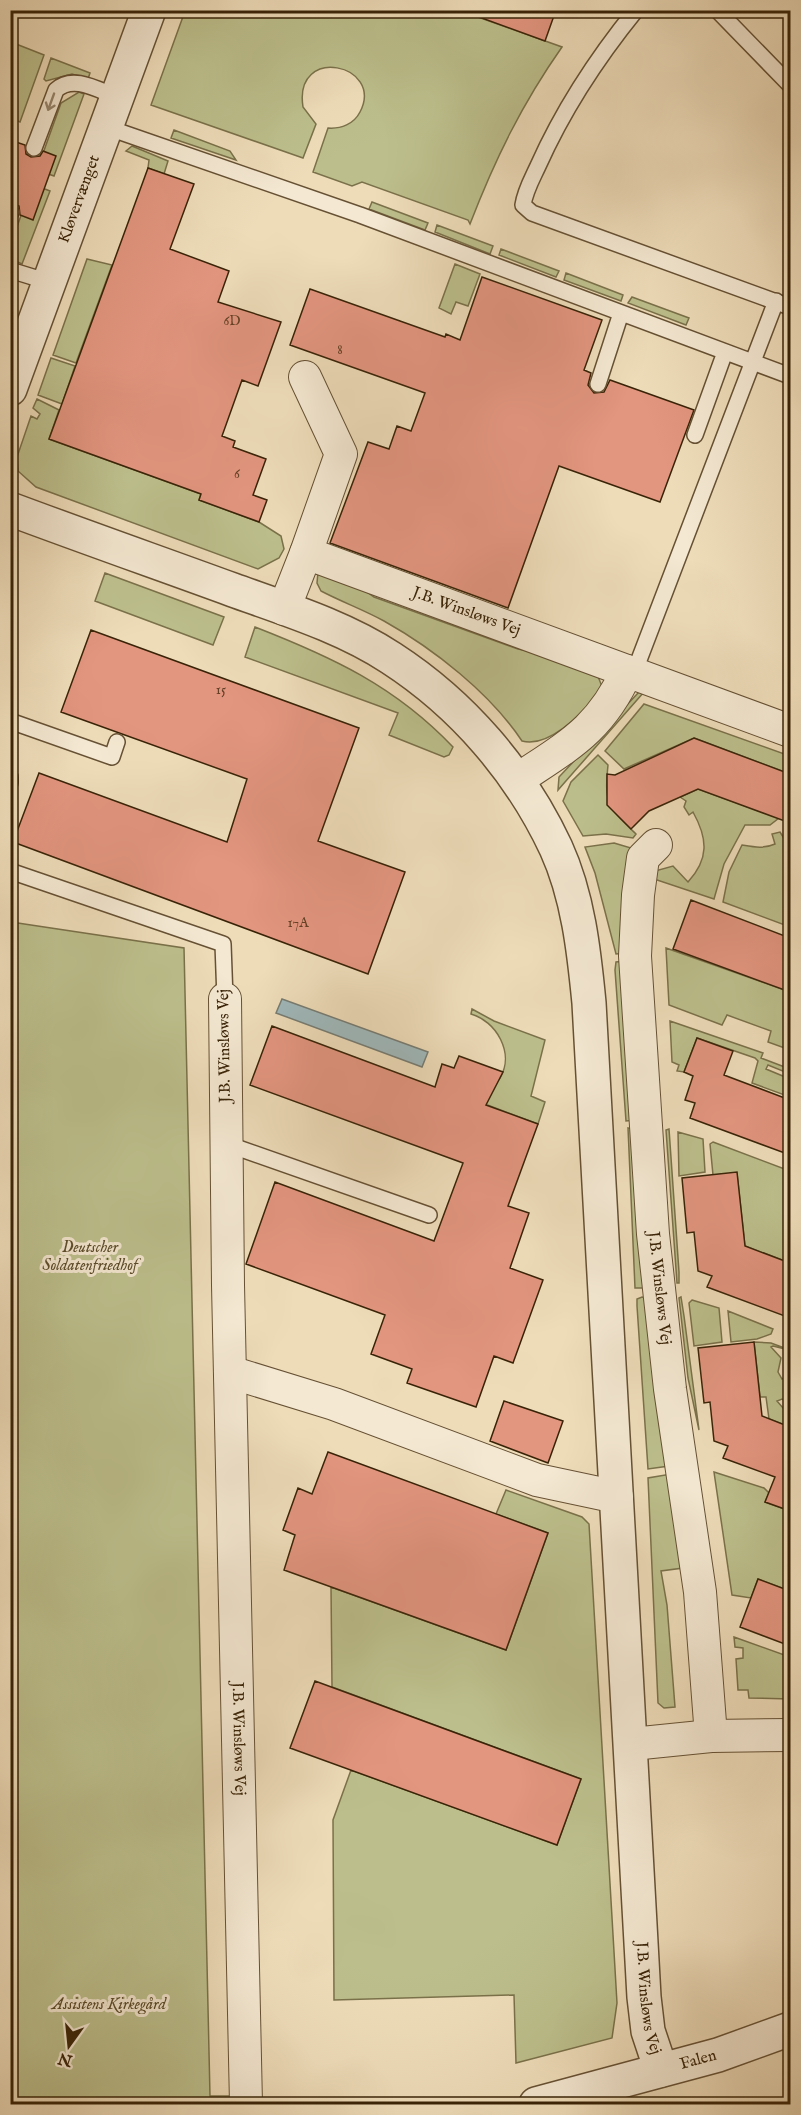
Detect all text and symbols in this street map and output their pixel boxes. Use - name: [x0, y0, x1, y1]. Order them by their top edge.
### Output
- one-way arrow: [45, 92, 56, 111]
- street label: Kløvervænget: [54, 152, 105, 246]
- house number: 6D: [223, 312, 241, 330]
- house number: 8: [337, 341, 343, 359]
- house number: 6: [234, 465, 241, 483]
- street label: J.B. Winsløws Vej: [408, 582, 523, 641]
- house number: 15: [216, 681, 226, 699]
- house number: 17A: [287, 914, 309, 932]
- street label: J.B. Winsløws Vej: [214, 989, 236, 1105]
- street label: J.B. Winsløws Vej: [643, 1229, 675, 1346]
- park label: Deutscher Soldatenfriedhof: [42, 1238, 142, 1276]
- street label: J.B. Winsløws Vej: [227, 1680, 249, 1796]
- street label: J.B. Winsløws Vej: [631, 1939, 665, 2057]
- park label: Assistens Kirkegård: [50, 1995, 167, 2015]
- north arrow: [39, 2016, 99, 2076]
- street label: Falen: [678, 2046, 719, 2075]
- text: N: [56, 2047, 76, 2070]

